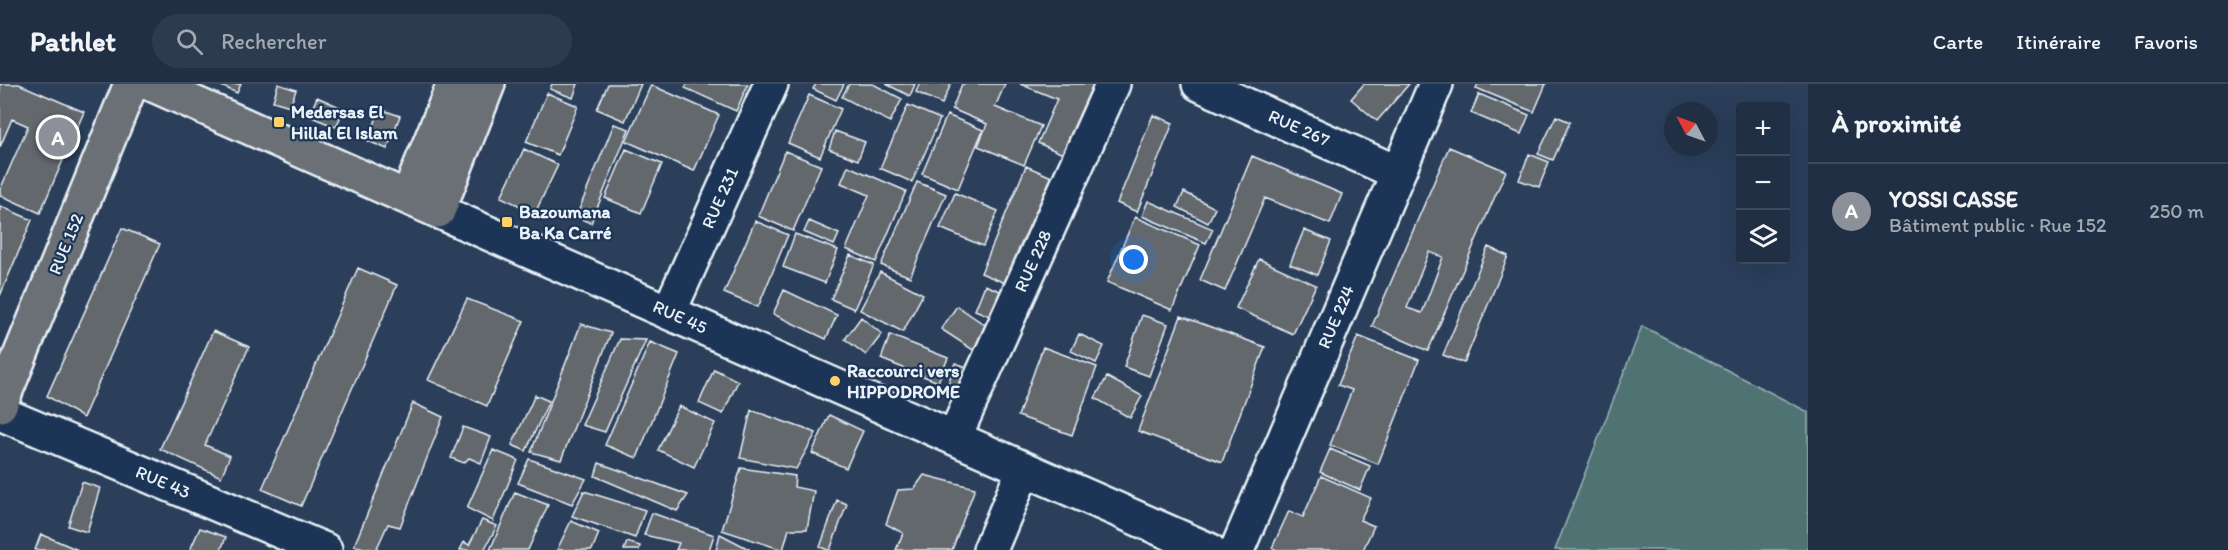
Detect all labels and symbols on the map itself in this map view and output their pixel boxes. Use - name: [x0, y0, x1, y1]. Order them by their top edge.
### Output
- place label: Medersas El Hillal El Islam: [291, 101, 398, 144]
- north arrow: [1664, 102, 1718, 156]
- street label: RUE 267: [1265, 105, 1333, 151]
- pin: A: [38, 115, 78, 160]
- marker: Medersas El Hillal El Islam: [272, 115, 286, 129]
- street label: RUE 231: [697, 164, 743, 232]
- place label: Bazoumana Ba Ka Carré: [519, 201, 612, 244]
- street label: RUE 152: [44, 210, 88, 278]
- marker: Bazoumana Ba Ka Carré: [500, 215, 514, 229]
- street label: RUE 228: [1010, 226, 1056, 296]
- your location: [1119, 245, 1148, 274]
- street label: RUE 224: [1313, 282, 1359, 352]
- street label: RUE 45: [649, 295, 711, 339]
- place label: Raccourci vers HIPPODROME: [847, 360, 960, 403]
- marker: Raccourci vers HIPPODROME: [828, 374, 842, 388]
- street label: RUE 43: [132, 461, 194, 503]

